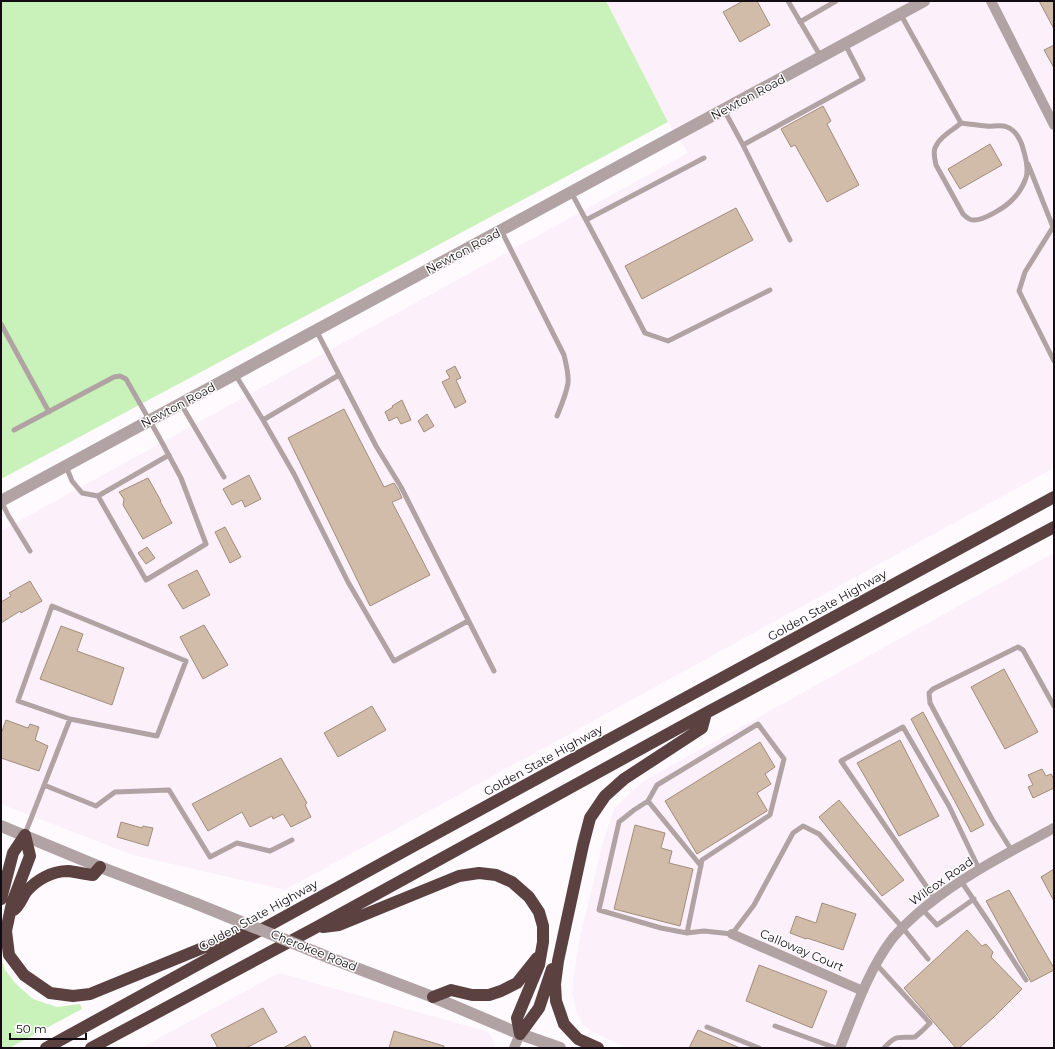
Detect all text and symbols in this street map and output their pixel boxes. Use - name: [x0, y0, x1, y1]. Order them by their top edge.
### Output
- street label: Newton Road: [708, 71, 788, 123]
- street label: Newton Road: [423, 225, 503, 277]
- street label: Newton Road: [138, 379, 218, 431]
- street label: Golden State Highway: [765, 566, 890, 644]
- street label: Golden State Highway: [481, 721, 606, 799]
- street label: Wilcox Road: [906, 853, 976, 909]
- street label: Golden State Highway: [196, 876, 321, 954]
- street label: Cherokee Road: [269, 926, 359, 974]
- street label: Calloway Court: [758, 926, 846, 974]
- scale bar: [10, 1015, 86, 1041]
- text: 50 m: [16, 1021, 47, 1036]

